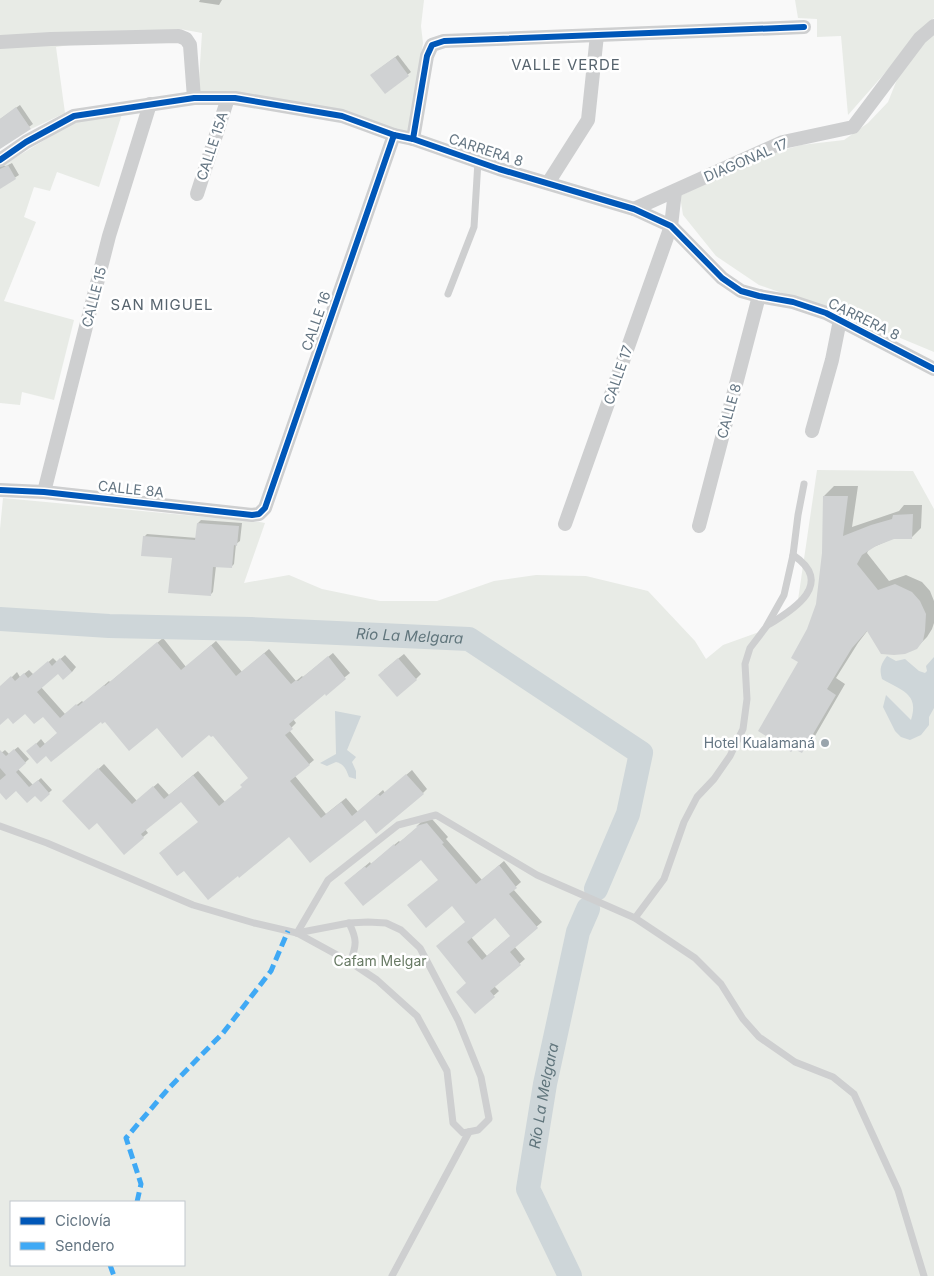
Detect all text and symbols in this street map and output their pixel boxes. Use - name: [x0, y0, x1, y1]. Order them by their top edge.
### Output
- district label: VALLE VERDE: [511, 55, 621, 74]
- street label: CALLE 15A: [192, 109, 231, 183]
- street label: CARRERA 8: [447, 129, 526, 170]
- street label: DIAGONAL 17: [701, 134, 791, 185]
- street label: CALLE 15: [78, 265, 109, 329]
- street label: CALLE 16: [297, 289, 334, 353]
- street label: CARRERA 8: [826, 294, 903, 343]
- district label: SAN MIGUEL: [111, 295, 213, 314]
- street label: CALLE 17: [599, 343, 636, 407]
- street label: CALLE 8: [713, 381, 744, 440]
- street label: CALLE 8A: [97, 477, 165, 500]
- water label: Río La Melgara: [356, 624, 464, 648]
- place label: Hotel Kualamaná: [704, 734, 815, 751]
- marker: Hotel Kualamaná: [819, 737, 831, 749]
- park label: Cafam Melgar: [333, 952, 427, 969]
- water label: Río La Melgara: [525, 1041, 563, 1150]
- legend: [10, 1201, 185, 1266]
- text: Ciclovía: [55, 1211, 111, 1230]
- text: Sendero: [55, 1236, 115, 1255]

